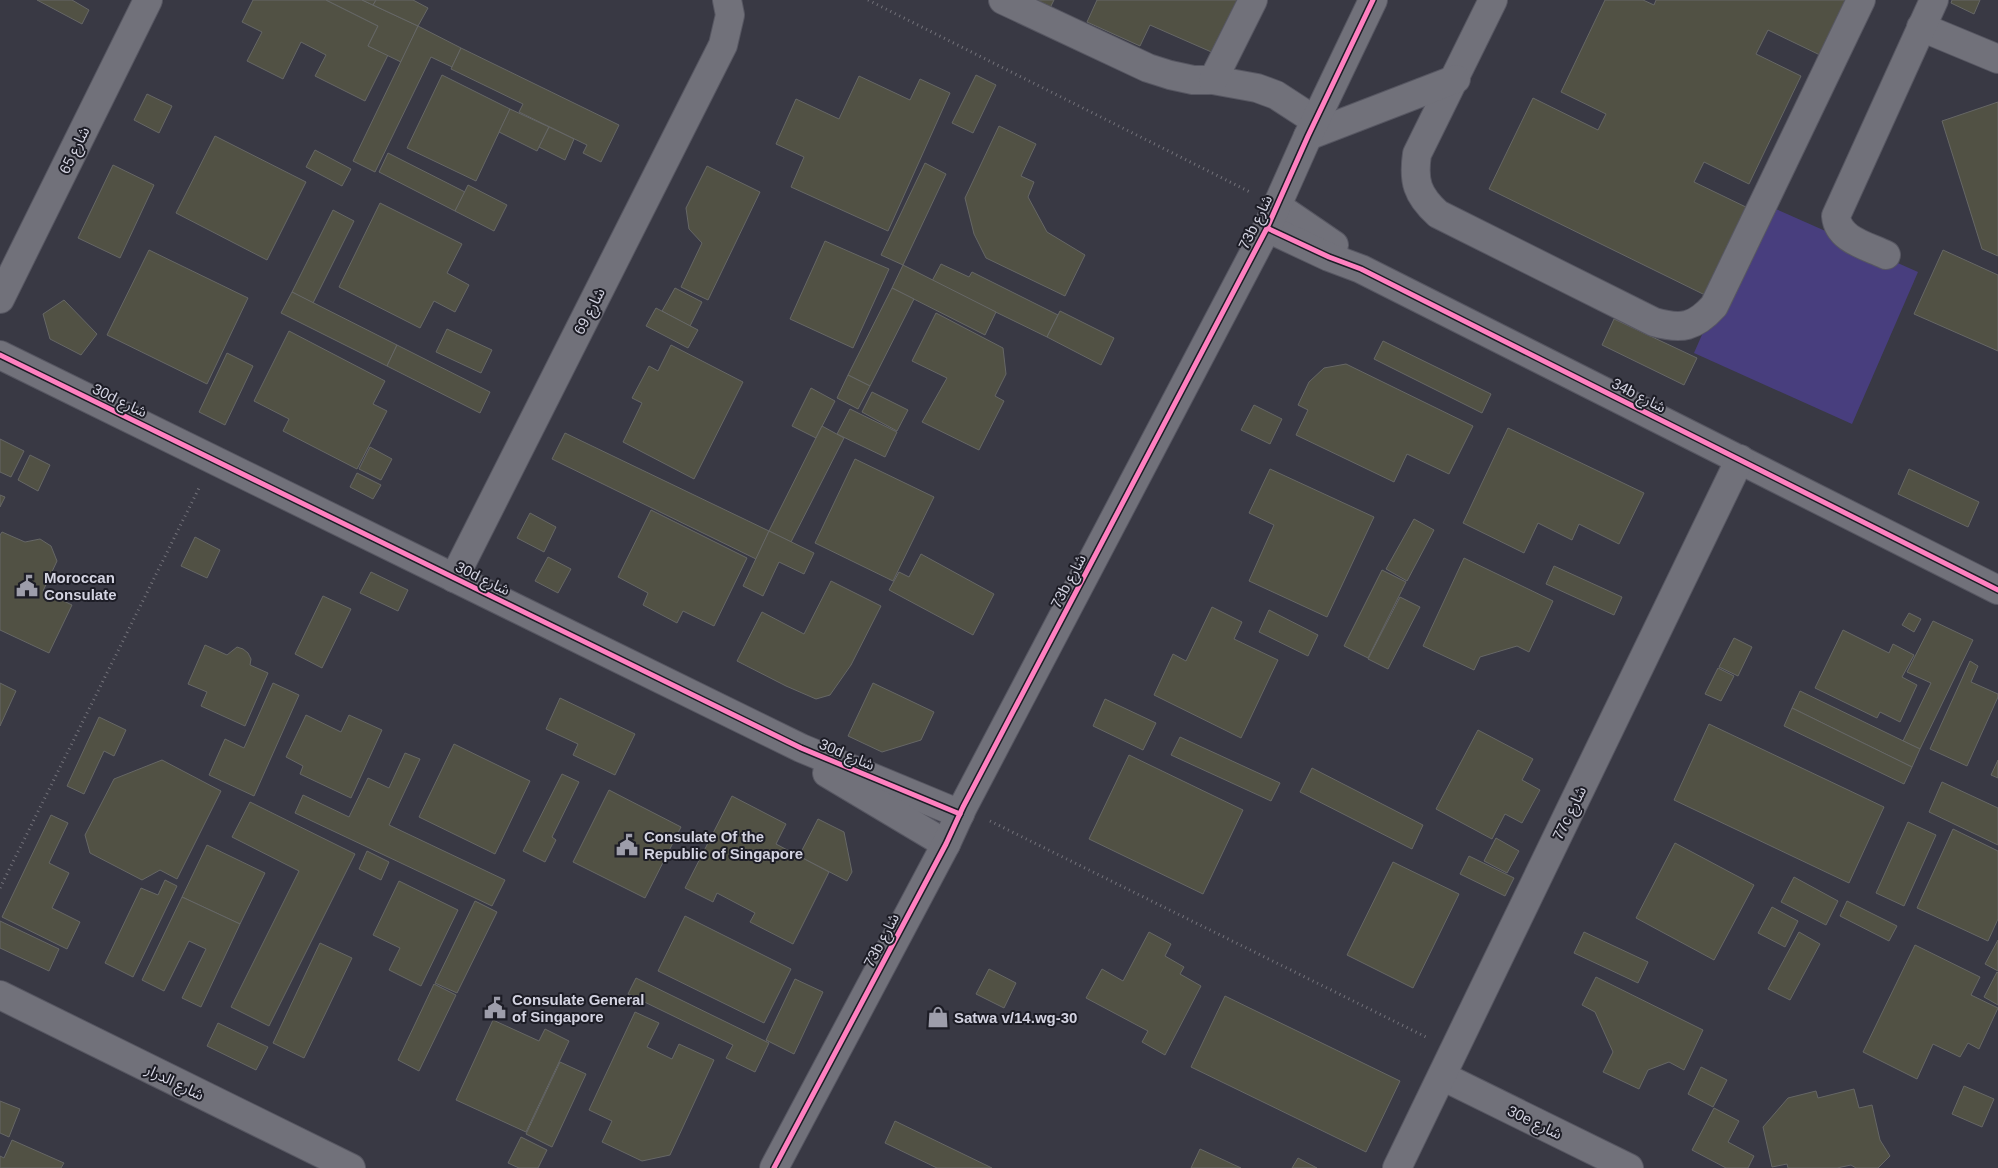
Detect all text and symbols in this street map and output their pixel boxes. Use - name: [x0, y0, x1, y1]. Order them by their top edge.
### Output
- street label: شارع 65: [55, 124, 96, 178]
- street label: 73b شارع: [1235, 192, 1279, 254]
- street label: شارع 69: [570, 285, 612, 339]
- street label: 34b شارع: [1607, 374, 1669, 420]
- street label: 30d شارع: [88, 380, 150, 424]
- street label: 73b شارع: [1047, 551, 1093, 613]
- street label: 30d شارع: [451, 558, 513, 602]
- place label: Moroccan Consulate: [44, 569, 117, 603]
- public building icon: Moroccan Consulate: [14, 573, 40, 599]
- street label: 30d شارع: [815, 735, 877, 777]
- street label: 77c شارع: [1549, 783, 1593, 844]
- place label: Consulate Of the Republic of Singapore: [644, 828, 803, 862]
- public building icon: Consulate Of the Republic of Singapore: [614, 832, 640, 858]
- street label: 73b شارع: [860, 910, 906, 972]
- place label: Consulate General of Singapore: [512, 991, 645, 1025]
- public building icon: Consulate General of Singapore: [482, 995, 508, 1021]
- shop icon: Satwa v/14.wg-30: [925, 1004, 951, 1030]
- place label: Satwa v/14.wg-30: [954, 1009, 1077, 1026]
- street label: شارع الدرار: [140, 1060, 207, 1107]
- street label: 30e شارع: [1503, 1102, 1565, 1146]

